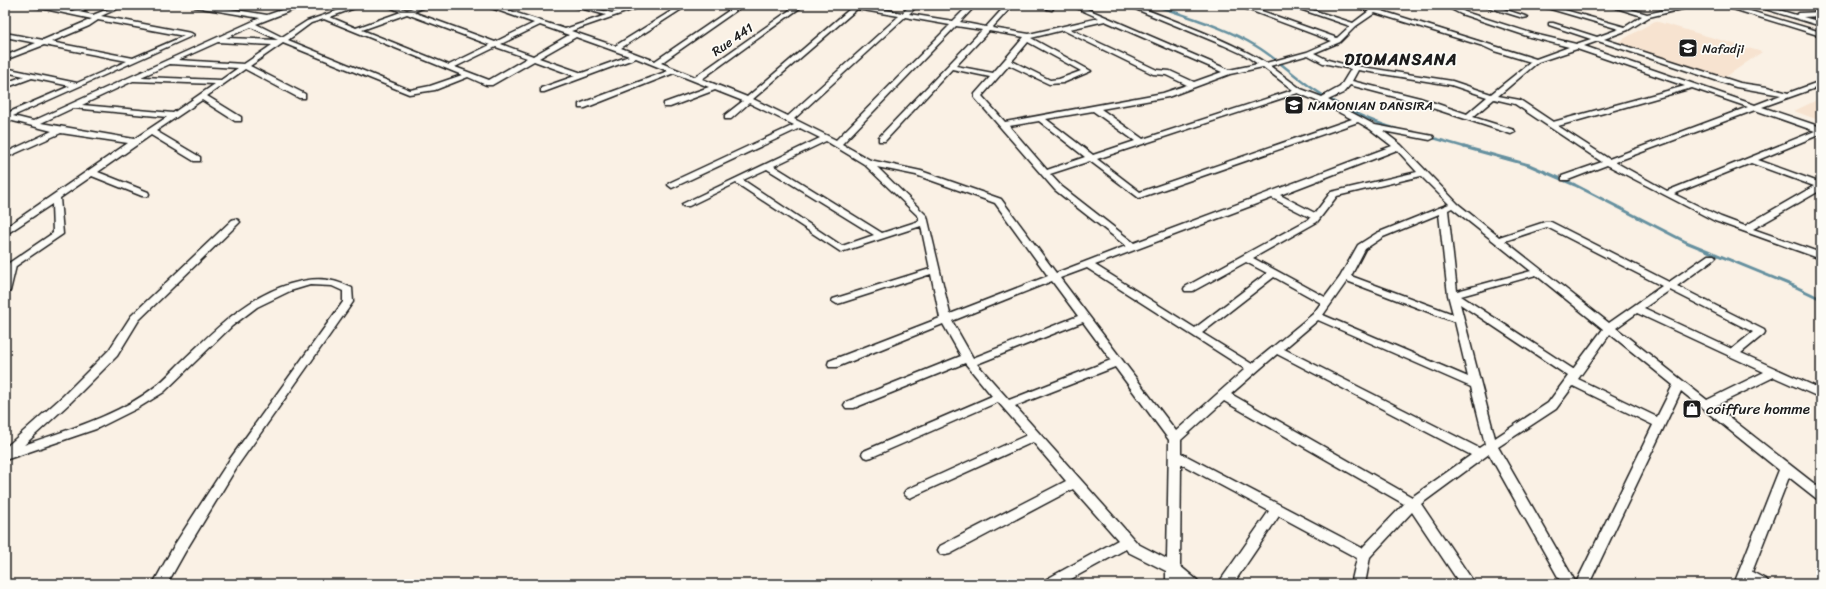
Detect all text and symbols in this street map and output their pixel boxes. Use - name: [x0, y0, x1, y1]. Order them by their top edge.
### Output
- street label: Rue 441: [707, 16, 758, 62]
- school or university icon: Nafadji: [1677, 37, 1699, 59]
- place label: Nafadji: [1702, 37, 1744, 60]
- district label: DIOMANSANA: [1344, 45, 1458, 74]
- school or university icon: NAMONIAN DANSIRA: [1283, 94, 1305, 116]
- place label: NAMONIAN DANSIRA: [1308, 94, 1433, 117]
- place label: coiffure homme: [1706, 396, 1810, 422]
- shop icon: coiffure homme: [1681, 398, 1703, 420]

